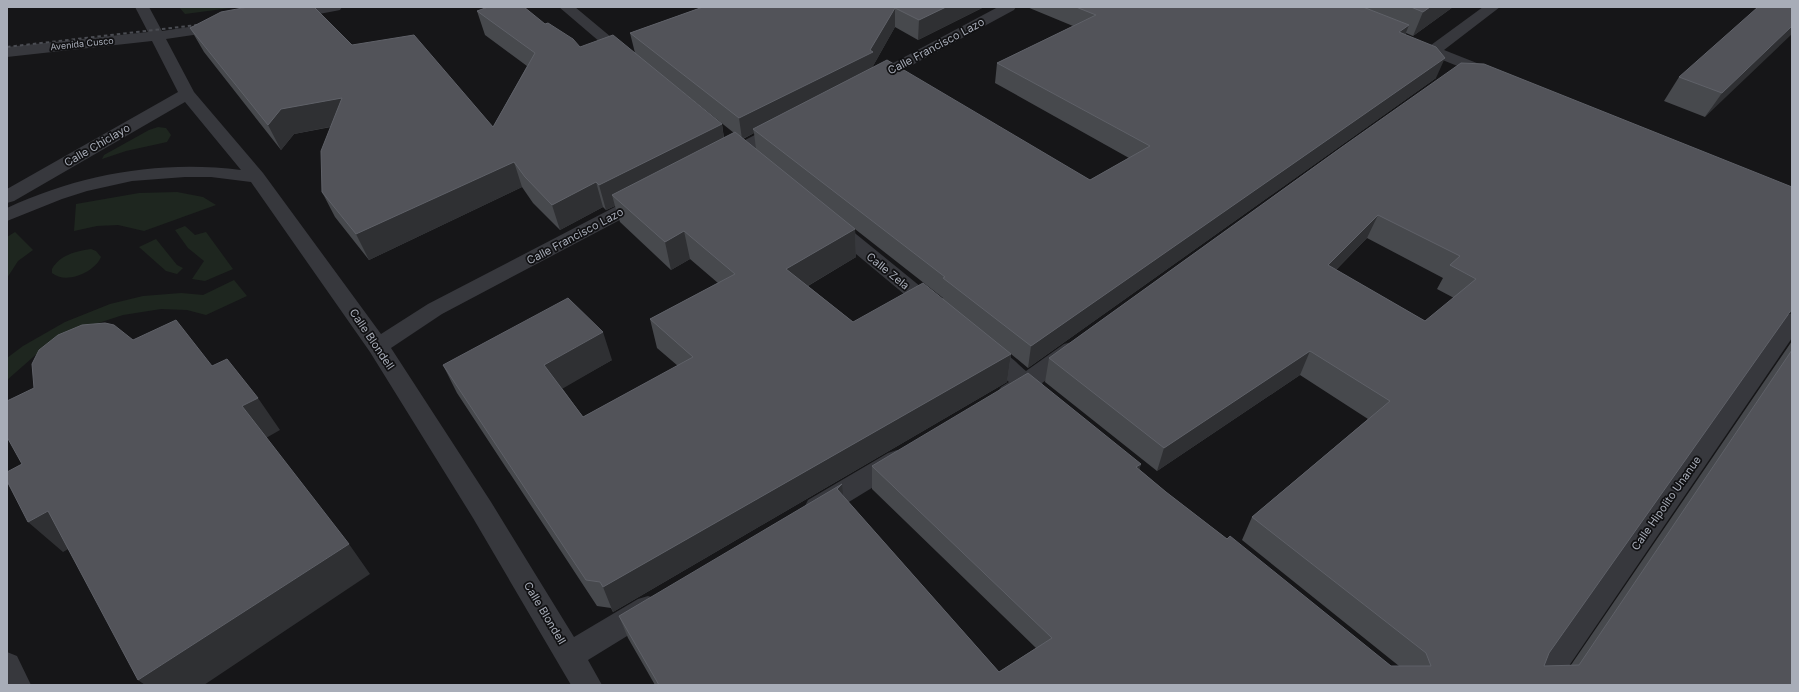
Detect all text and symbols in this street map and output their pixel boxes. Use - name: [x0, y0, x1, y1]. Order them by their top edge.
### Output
- street label: Calle Francisco Lazo: [885, 14, 987, 77]
- street label: Avenida Cusco: [50, 35, 114, 52]
- street label: Calle Chiclayo: [62, 120, 133, 170]
- street label: Calle Francisco Lazo: [524, 204, 626, 267]
- street label: Calle Zela: [864, 249, 912, 293]
- street label: Calle Blondell: [346, 306, 398, 372]
- street label: Calle Hipolito Unanue: [1628, 453, 1704, 553]
- street label: Calle Blondell: [521, 579, 569, 647]

